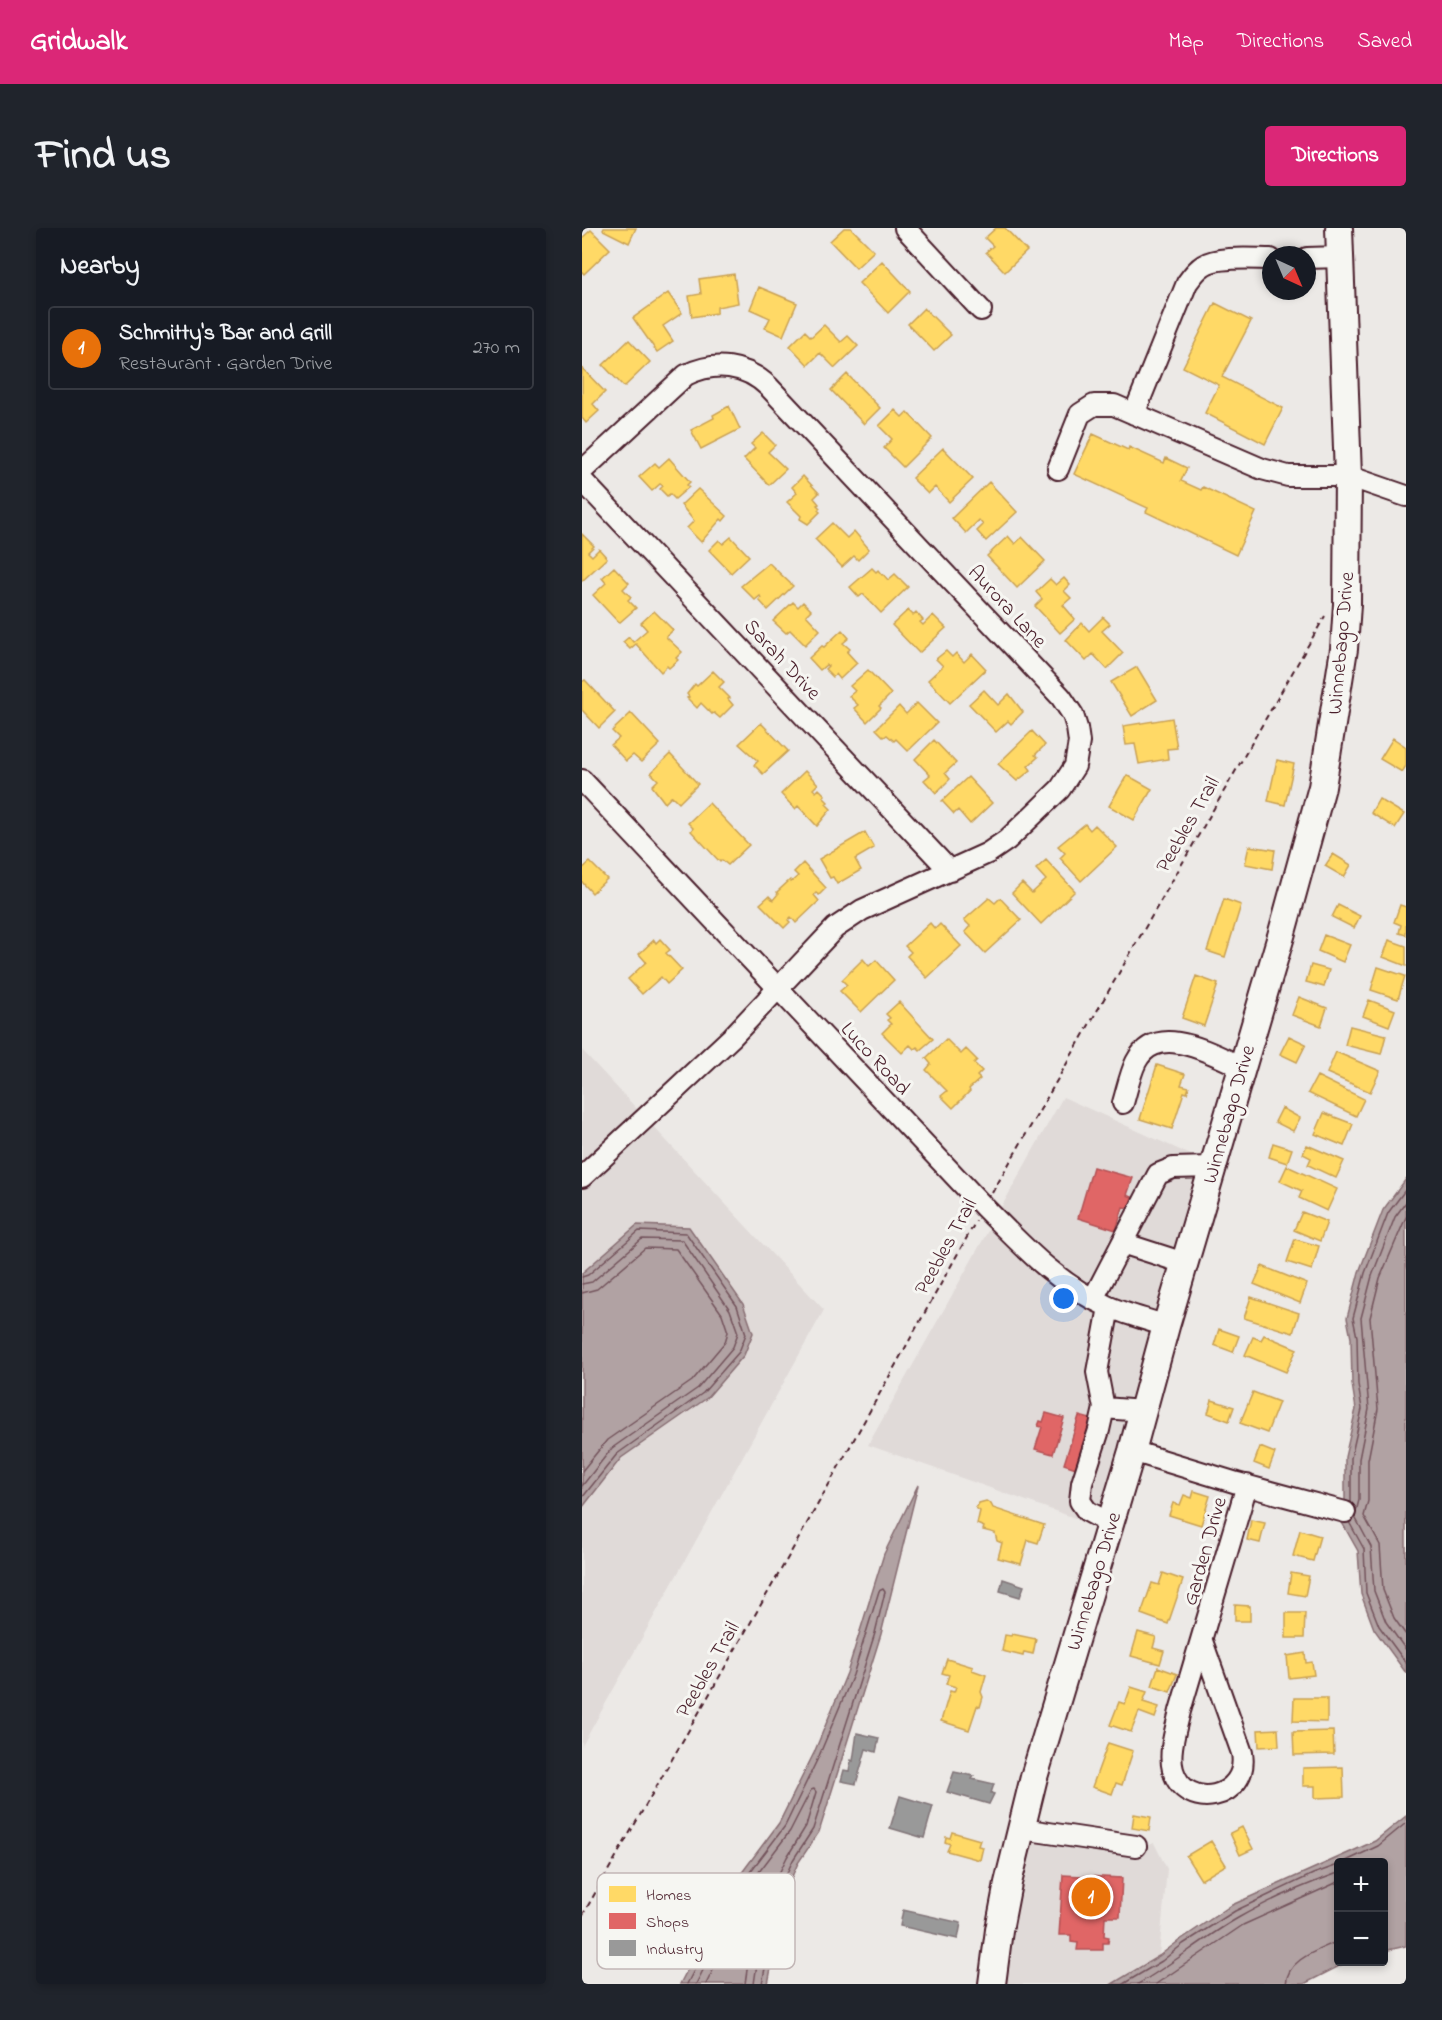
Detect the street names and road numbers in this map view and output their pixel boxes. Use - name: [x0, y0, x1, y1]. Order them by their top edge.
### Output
- street label: Aurora Lane: [960, 559, 1053, 656]
- street label: Winnebago Drive: [1321, 570, 1365, 716]
- street label: Sarah Drive: [736, 613, 828, 708]
- street label: Peebles Trail: [1149, 771, 1228, 879]
- street label: Luco Road: [833, 1016, 917, 1103]
- street label: Winnebago Drive: [1196, 1041, 1266, 1188]
- street label: Peebles Trail: [908, 1193, 986, 1301]
- street label: Garden Drive: [1176, 1493, 1236, 1609]
- street label: Winnebago Drive: [1060, 1508, 1132, 1655]
- street label: Peebles Trail: [669, 1616, 748, 1724]

